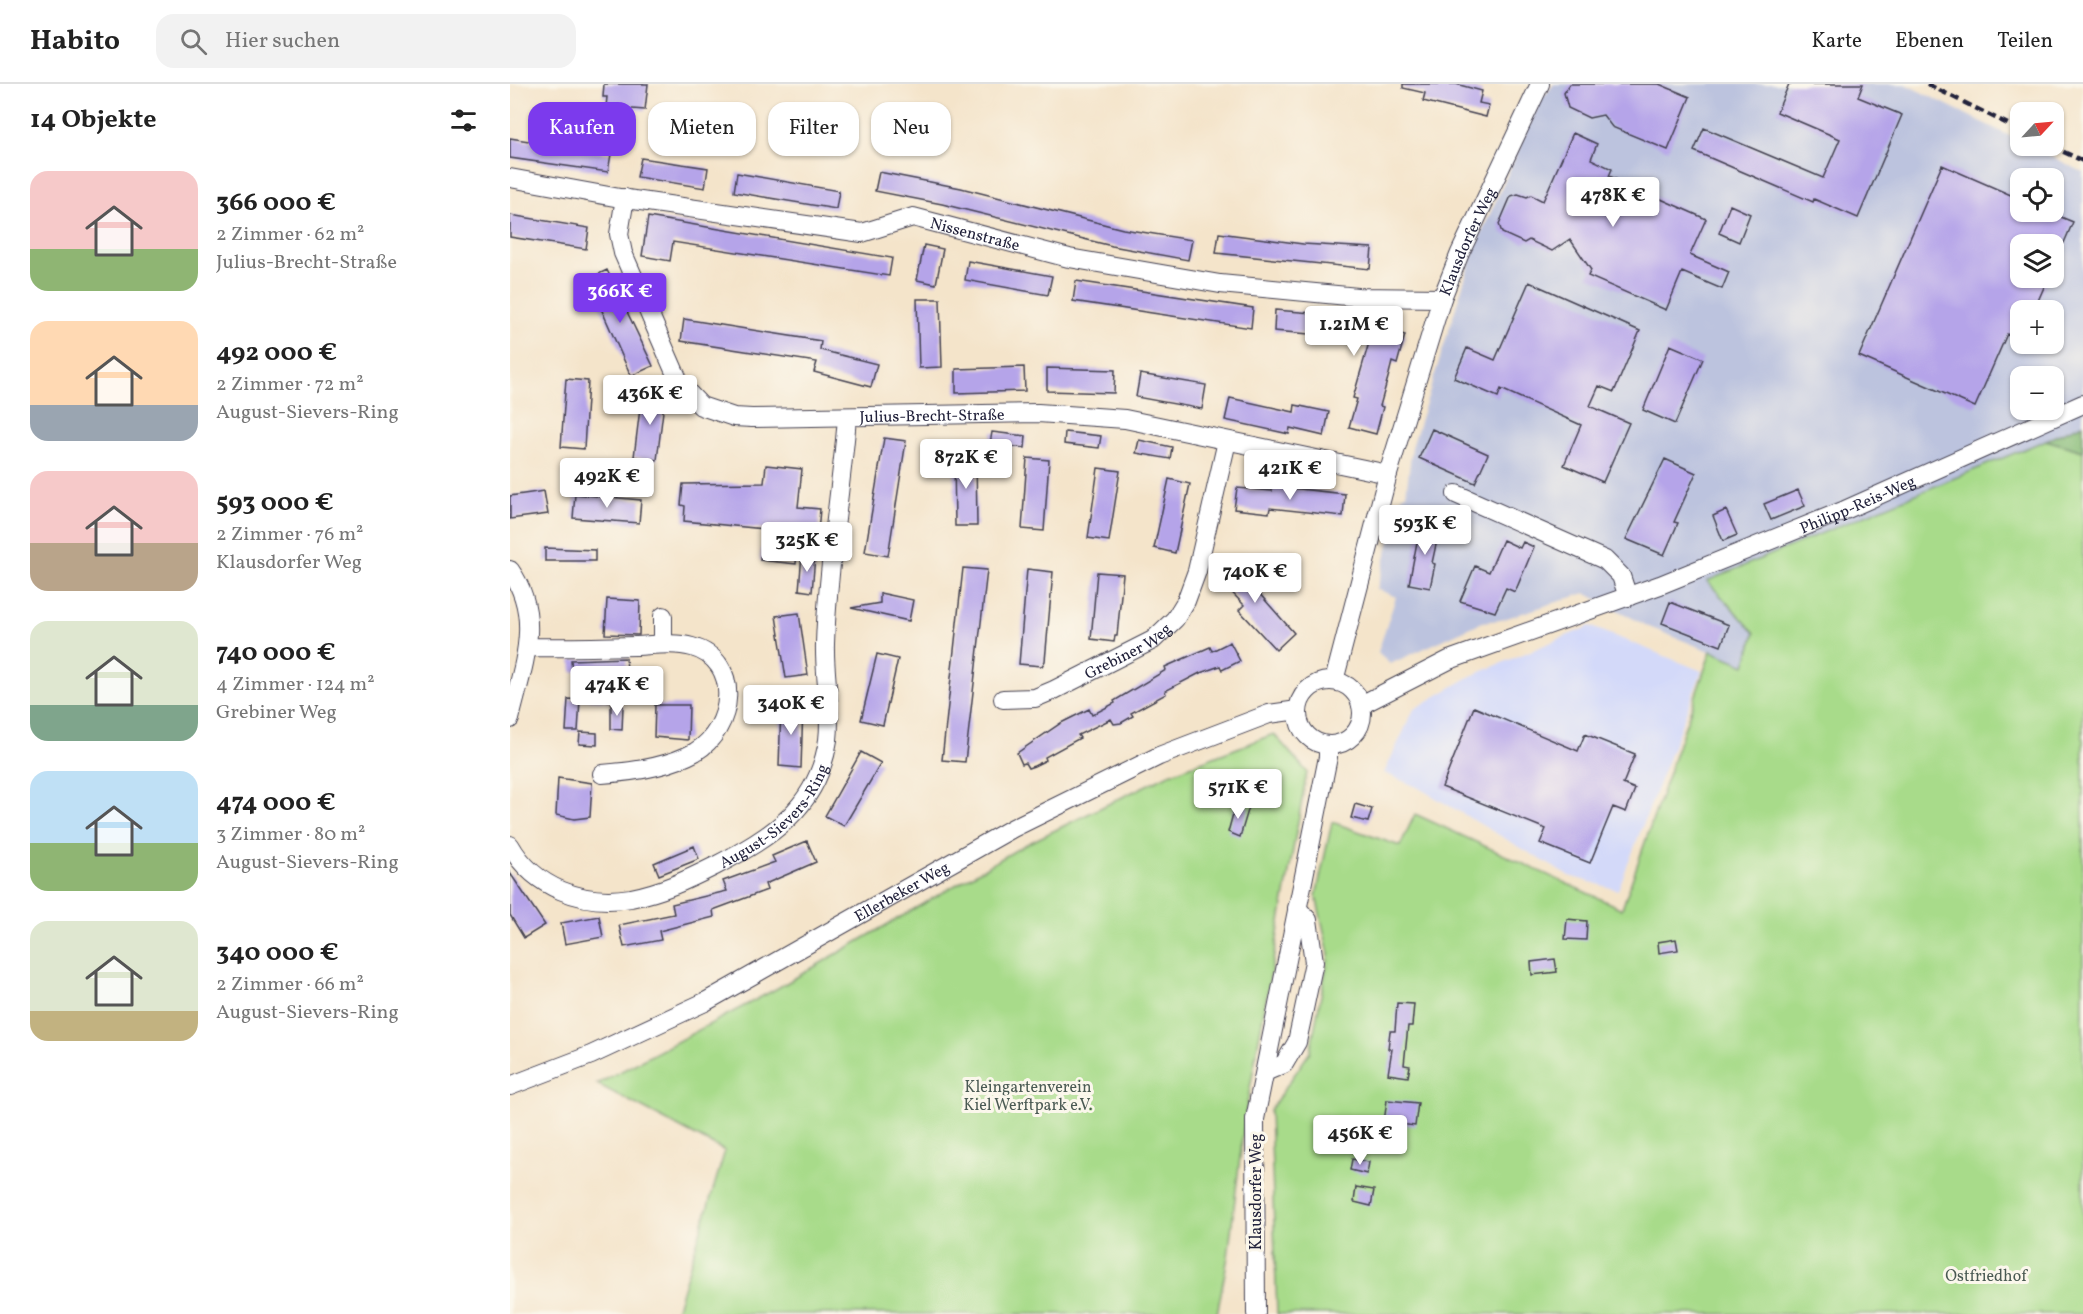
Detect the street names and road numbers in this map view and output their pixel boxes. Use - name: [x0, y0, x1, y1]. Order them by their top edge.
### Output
- street label: Klausdorfer Weg: [1435, 184, 1503, 300]
- street label: Nissenstraße: [927, 213, 1022, 258]
- street label: Julius-Brecht-Straße: [859, 405, 1005, 429]
- street label: Philipp-Reis-Weg: [1797, 471, 1919, 540]
- street label: Grebiner Weg: [1081, 619, 1177, 686]
- street label: August-Sievers-Ring: [716, 761, 835, 875]
- street label: Ellerbeker Weg: [851, 857, 954, 928]
- street label: Klausdorfer Weg: [1246, 1134, 1268, 1250]

